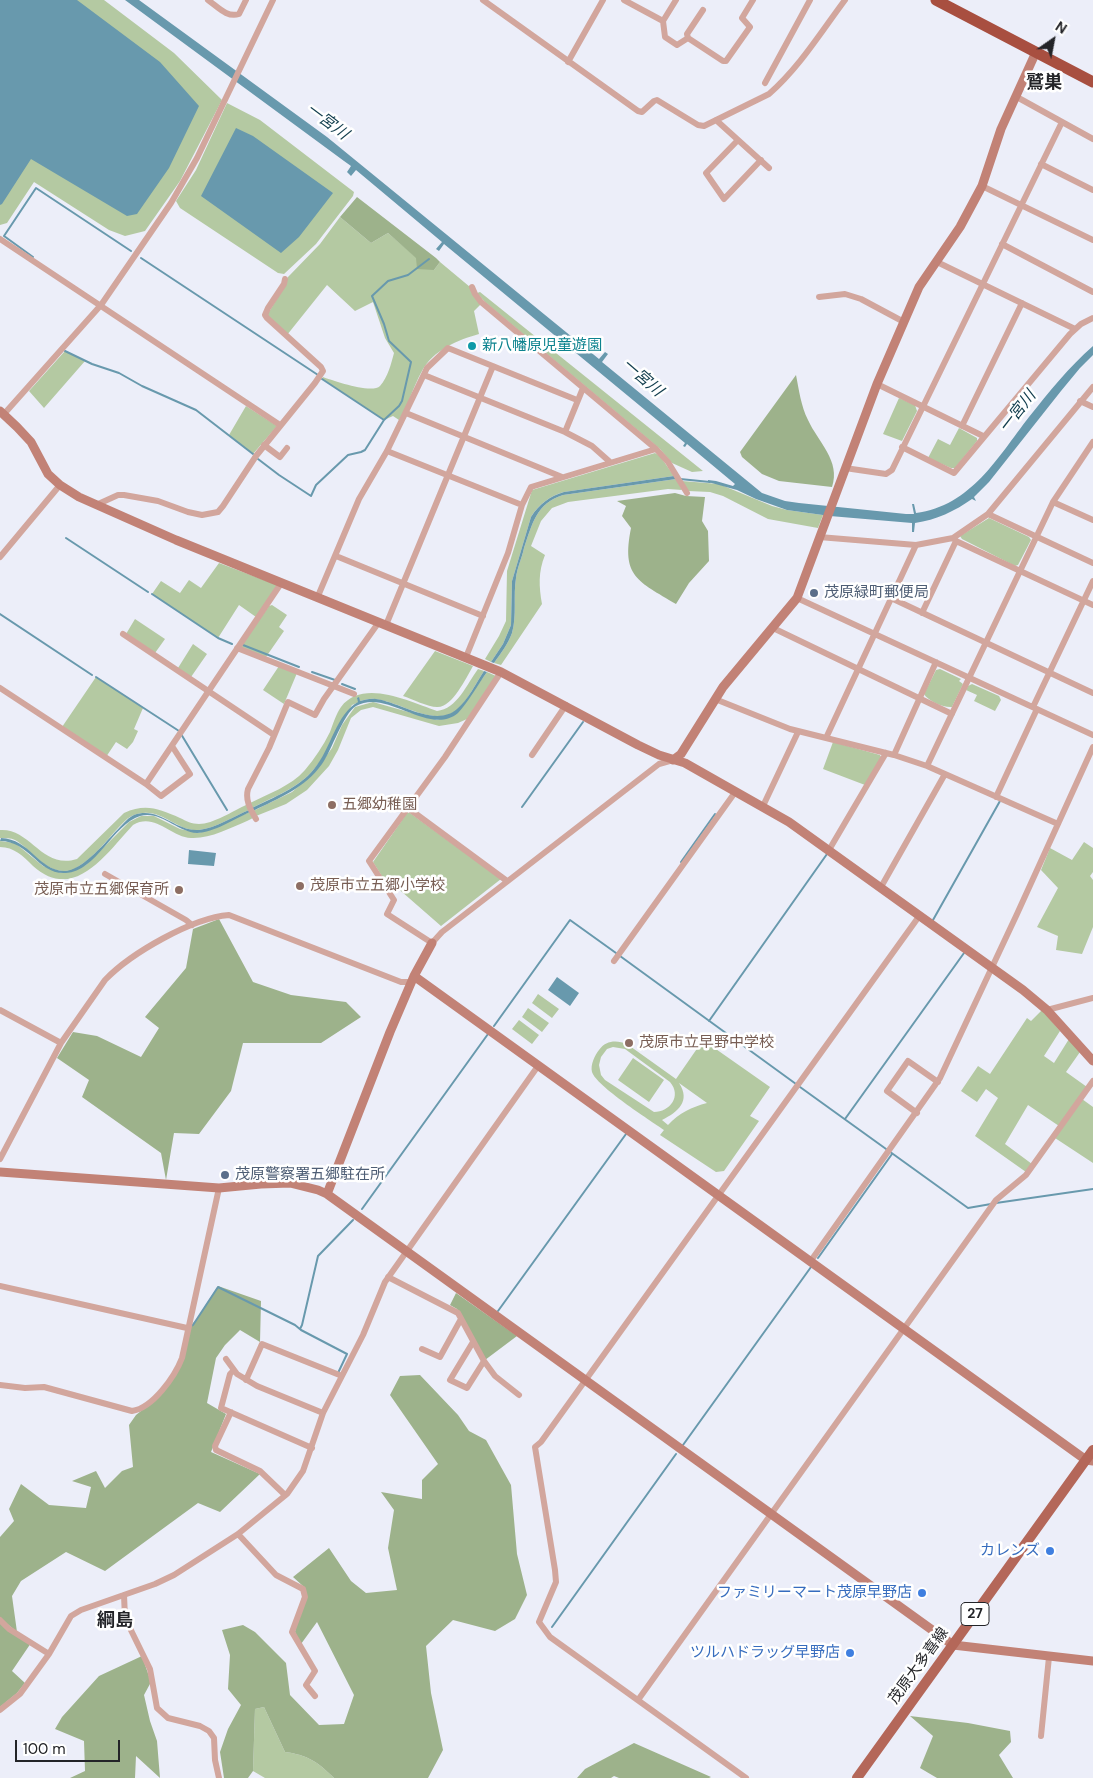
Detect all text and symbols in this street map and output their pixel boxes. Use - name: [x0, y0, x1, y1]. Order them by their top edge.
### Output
- north arrow: [1028, 15, 1078, 65]
- text: N: [1052, 17, 1070, 38]
- district label: 鷲巣: [1026, 72, 1062, 94]
- water label: 一宮川: [302, 100, 352, 144]
- place label: 新八幡原児童遊園: [482, 337, 602, 355]
- marker: 新八幡原児童遊園: [466, 340, 478, 352]
- water label: 一宮川: [618, 355, 666, 401]
- water label: 一宮川: [996, 387, 1040, 437]
- place label: 茂原緑町郵便局: [824, 584, 929, 602]
- marker: 茂原緑町郵便局: [808, 587, 820, 599]
- place label: 五郷幼稚園: [342, 796, 417, 814]
- marker: 五郷幼稚園: [326, 799, 338, 811]
- place label: 茂原市立五郷小学校: [310, 877, 445, 895]
- marker: 茂原市立五郷小学校: [294, 880, 306, 892]
- place label: 茂原市立五郷保育所: [34, 881, 169, 899]
- marker: 茂原市立五郷保育所: [173, 884, 185, 896]
- place label: 茂原市立早野中学校: [639, 1034, 774, 1052]
- marker: 茂原市立早野中学校: [623, 1037, 635, 1049]
- place label: 茂原警察署五郷駐在所: [235, 1166, 385, 1184]
- marker: 茂原警察署五郷駐在所: [219, 1169, 231, 1181]
- place label: カレンズ: [980, 1542, 1040, 1560]
- marker: カレンズ: [1044, 1545, 1056, 1557]
- place label: ファミリーマート茂原早野店: [717, 1584, 912, 1602]
- marker: ファミリーマート茂原早野店: [916, 1587, 928, 1599]
- road number: 27: [961, 1602, 989, 1626]
- district label: 綱島: [97, 1610, 133, 1632]
- street label: 茂原大多喜線: [885, 1624, 953, 1708]
- place label: ツルハドラッグ早野店: [690, 1644, 840, 1662]
- marker: ツルハドラッグ早野店: [844, 1647, 856, 1659]
- scale bar: [18, 1730, 122, 1762]
- text: 100 m: [23, 1739, 66, 1759]

